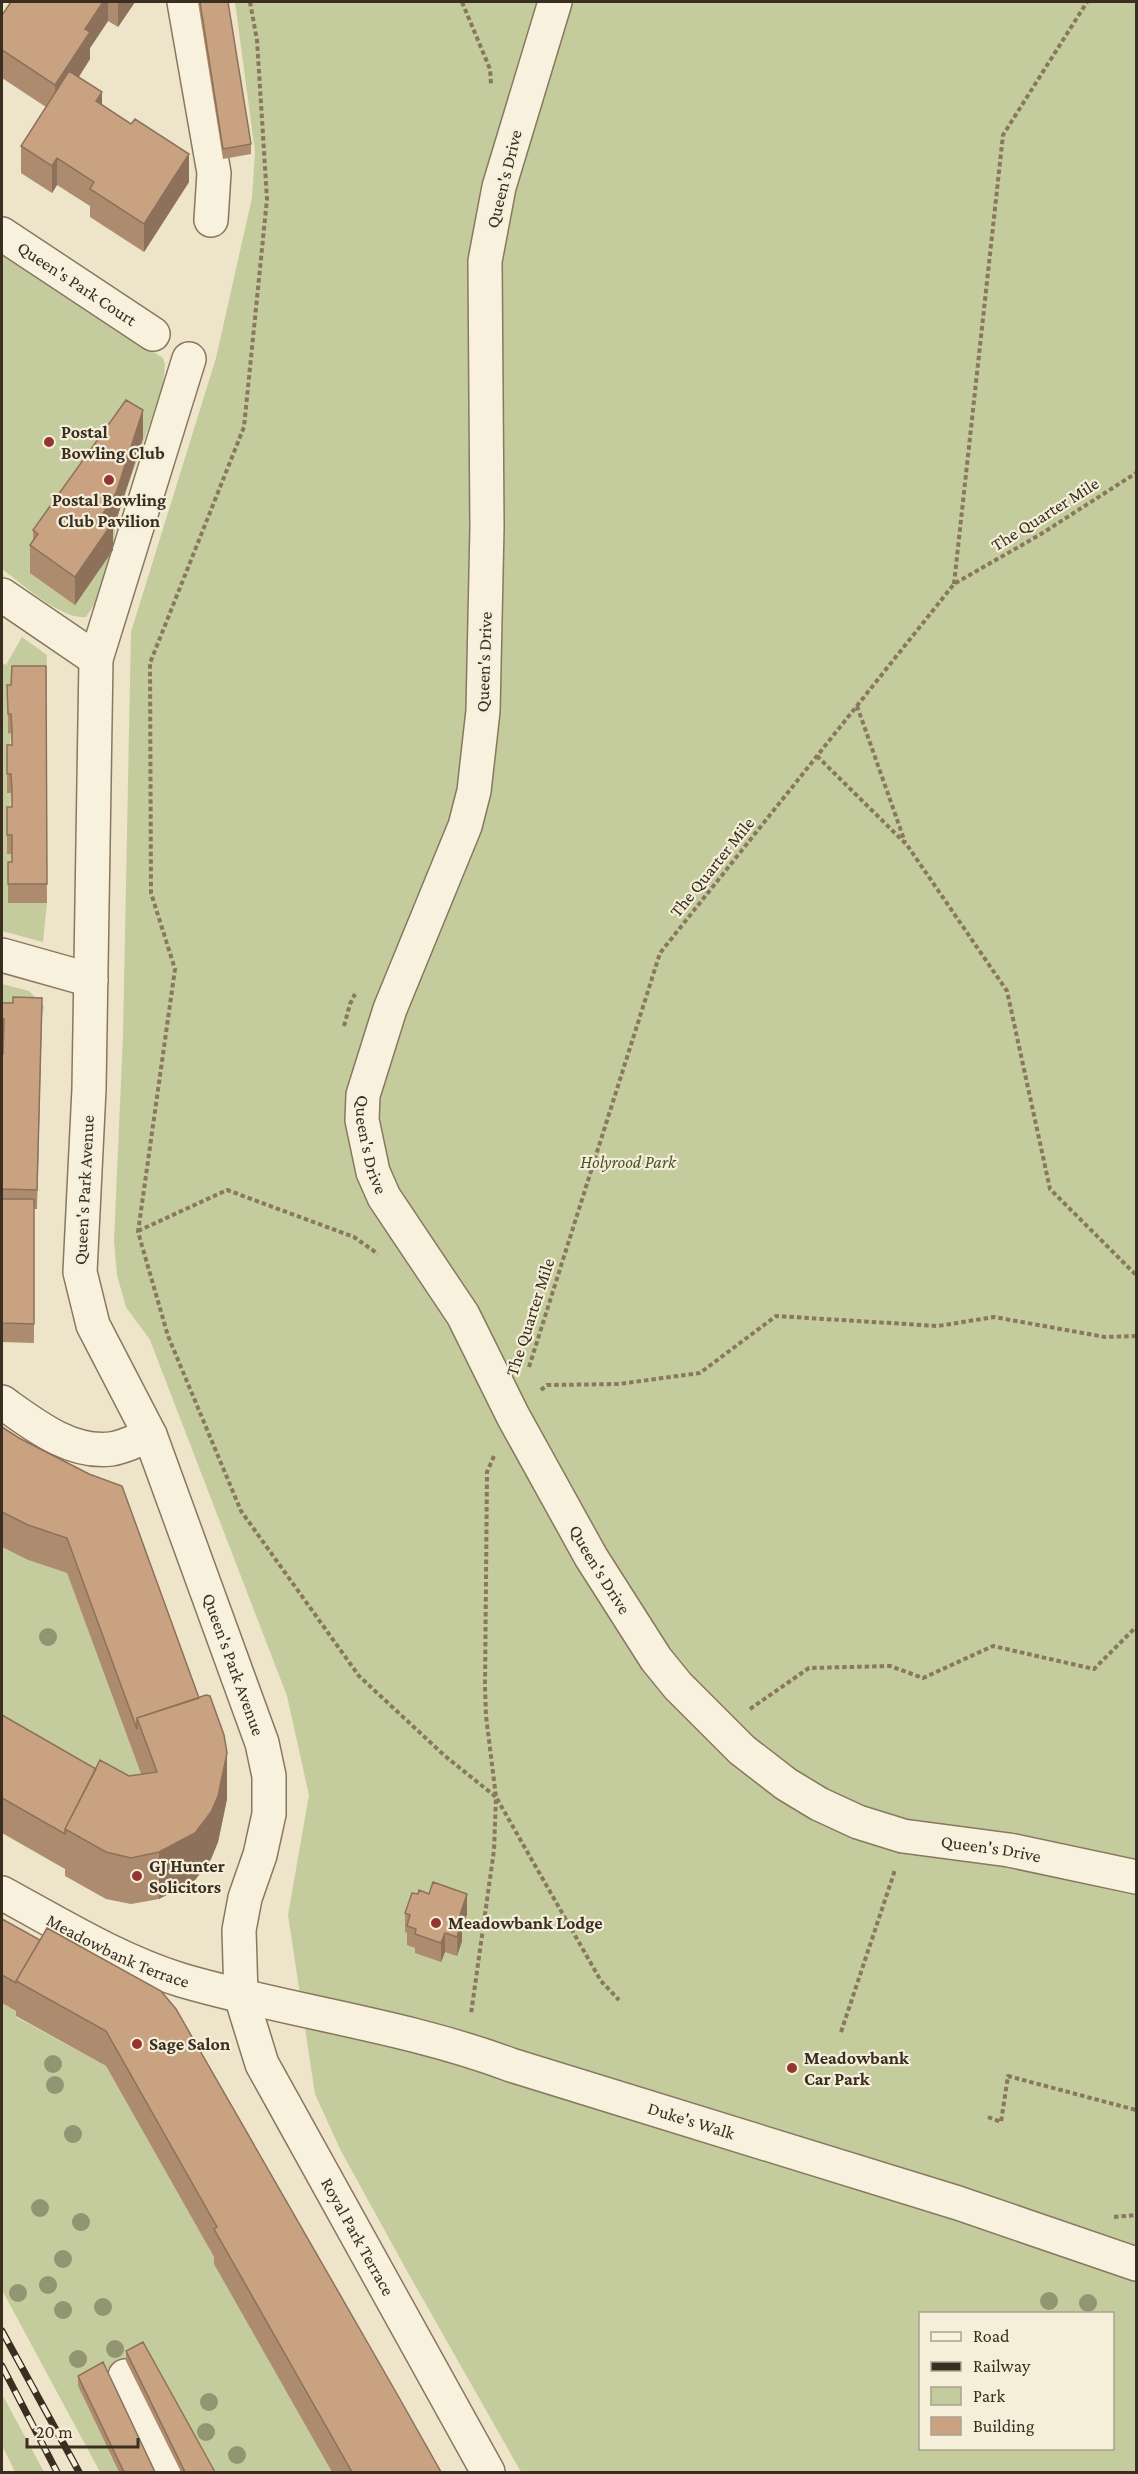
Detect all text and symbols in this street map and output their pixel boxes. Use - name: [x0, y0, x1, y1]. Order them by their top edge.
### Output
- street label: Queen's Drive: [482, 128, 526, 230]
- street label: Queen's Park Court: [14, 237, 141, 331]
- place label: Postal Bowling Club: [61, 422, 165, 463]
- marker: Postal Bowling Club: [42, 435, 56, 449]
- marker: Postal Bowling Club Pavilion: [102, 473, 116, 487]
- street label: The Quarter Mile: [988, 473, 1102, 555]
- place label: Postal Bowling Club Pavilion: [52, 490, 166, 531]
- street label: Queen's Drive: [472, 611, 496, 713]
- street label: The Quarter Mile: [666, 813, 758, 921]
- street label: Queen's Drive: [352, 1095, 391, 1197]
- street label: Queen's Park Avenue: [70, 1114, 98, 1265]
- park label: Holyrood Park: [580, 1152, 677, 1172]
- street label: The Quarter Mile: [502, 1255, 559, 1379]
- street label: Queen's Drive: [565, 1522, 635, 1618]
- street label: Queen's Park Avenue: [198, 1591, 269, 1739]
- street label: Queen's Drive: [940, 1831, 1043, 1867]
- place label: GJ Hunter Solicitors: [149, 1856, 225, 1897]
- marker: GJ Hunter Solicitors: [130, 1869, 144, 1883]
- street label: Meadowbank Terrace: [43, 1910, 192, 1992]
- place label: Meadowbank Lodge: [448, 1913, 603, 1933]
- marker: Meadowbank Lodge: [429, 1916, 443, 1930]
- place label: Sage Salon: [149, 2034, 231, 2054]
- marker: Sage Salon: [130, 2037, 144, 2051]
- place label: Meadowbank Car Park: [804, 2048, 909, 2089]
- marker: Meadowbank Car Park: [785, 2061, 799, 2075]
- street label: Duke's Walk: [645, 2098, 738, 2144]
- street label: Royal Park Terrace: [317, 2174, 398, 2299]
- legend: [919, 2312, 1114, 2450]
- text: Road: [973, 2326, 1010, 2346]
- text: Railway: [973, 2356, 1031, 2376]
- text: Park: [973, 2386, 1005, 2406]
- scale bar: [27, 2411, 138, 2449]
- text: Building: [973, 2416, 1035, 2436]
- text: 20 m: [36, 2422, 73, 2442]

